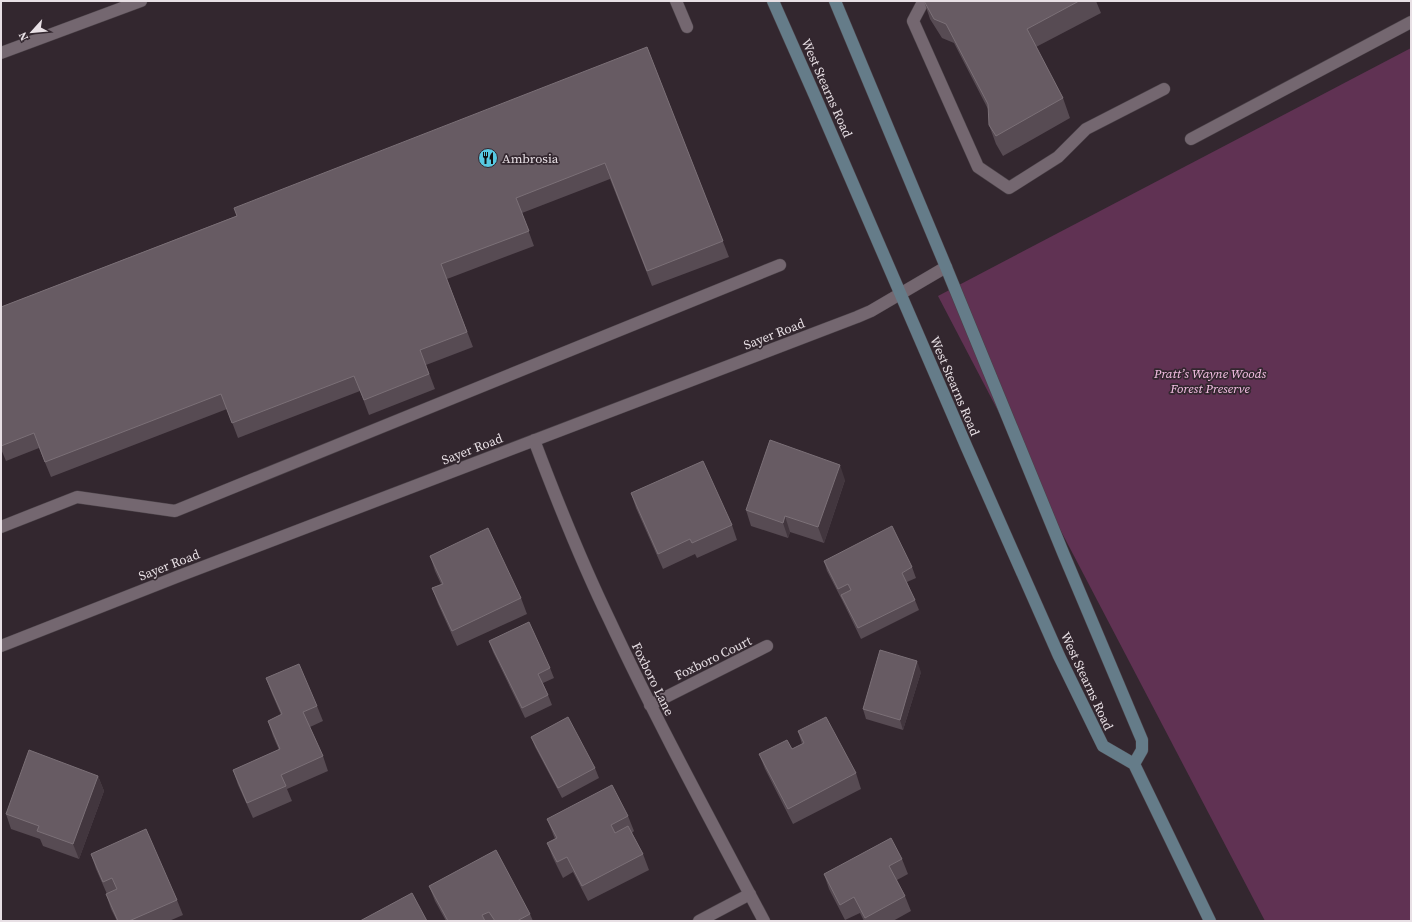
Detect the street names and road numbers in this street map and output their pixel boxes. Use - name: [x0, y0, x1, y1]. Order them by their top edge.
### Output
- street label: West Stearns Road: [798, 36, 857, 141]
- street label: Sayer Road: [741, 314, 808, 353]
- street label: West Stearns Road: [926, 334, 984, 439]
- street label: Sayer Road: [439, 429, 506, 468]
- street label: Sayer Road: [136, 545, 203, 584]
- street label: West Stearns Road: [1057, 629, 1117, 733]
- street label: Foxboro Court: [672, 632, 755, 684]
- street label: Foxboro Lane: [628, 639, 678, 719]

